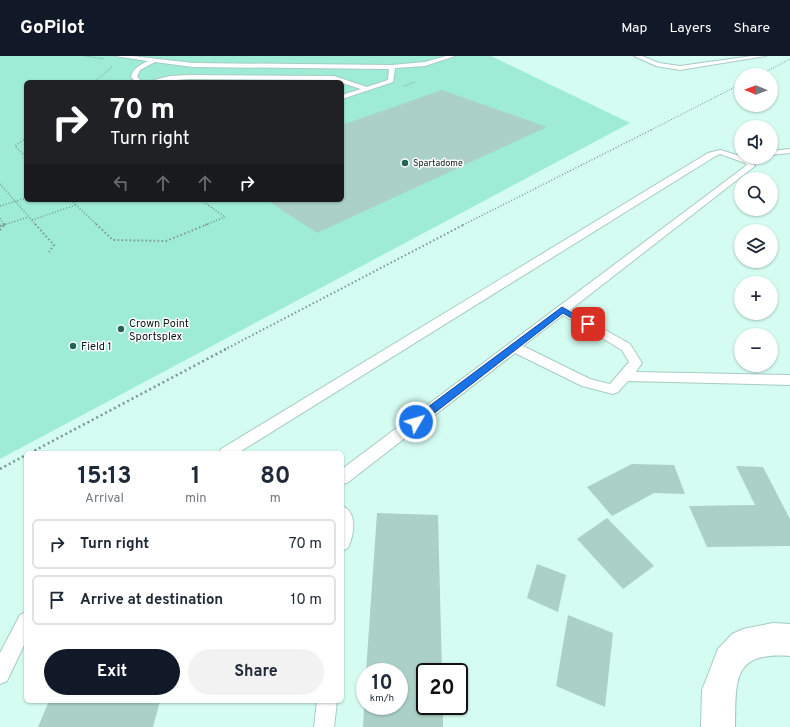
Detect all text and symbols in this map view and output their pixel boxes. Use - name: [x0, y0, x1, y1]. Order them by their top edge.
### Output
- text: GoPilot: [20, 16, 85, 40]
- text: Map: [621, 20, 647, 37]
- text: Layers: [669, 20, 711, 37]
- text: Share: [733, 20, 770, 37]
- north arrow: [734, 68, 778, 112]
- map controls: [734, 68, 778, 372]
- text: 70 m: [110, 93, 175, 129]
- icon: right: [44, 96, 96, 148]
- button: sound: [734, 120, 778, 164]
- text: Turn right: [110, 128, 190, 151]
- marker: Spartadome: [400, 158, 410, 168]
- place label: Spartadome: [413, 158, 463, 169]
- icon: left: [110, 172, 132, 194]
- icon: ahead: [152, 172, 174, 194]
- icon: ahead: [194, 172, 216, 194]
- icon: right: [236, 172, 258, 194]
- button: search: [734, 172, 778, 216]
- button: layers: [734, 224, 778, 268]
- button: +: [734, 276, 778, 320]
- pin: [571, 307, 605, 341]
- icon: arrive: [577, 313, 599, 335]
- place label: Crown Point Sportsplex: [129, 317, 189, 344]
- marker: Crown Point Sportsplex: [116, 324, 126, 334]
- button: −: [734, 328, 778, 372]
- place label: Field 1: [81, 340, 112, 354]
- marker: Field 1: [68, 341, 78, 351]
- position arrow: [395, 401, 437, 443]
- text: 15:13: [77, 462, 132, 492]
- text: 1: [191, 462, 201, 492]
- text: 80: [260, 462, 291, 492]
- text: Arrival: [85, 491, 124, 507]
- text: min: [185, 491, 207, 507]
- text: m: [270, 491, 281, 507]
- icon: right: [46, 533, 68, 555]
- text: Turn right: [80, 535, 149, 554]
- text: 70 m: [289, 535, 322, 554]
- icon: arrive: [46, 589, 68, 611]
- text: Arrive at destination: [80, 591, 223, 610]
- text: 10 m: [291, 591, 322, 610]
- button: Exit: [44, 649, 180, 695]
- button: Share: [188, 649, 324, 695]
- speed limit sign: 20: [416, 663, 468, 715]
- text: 10: [371, 671, 393, 697]
- text: km/h: [370, 692, 394, 705]

